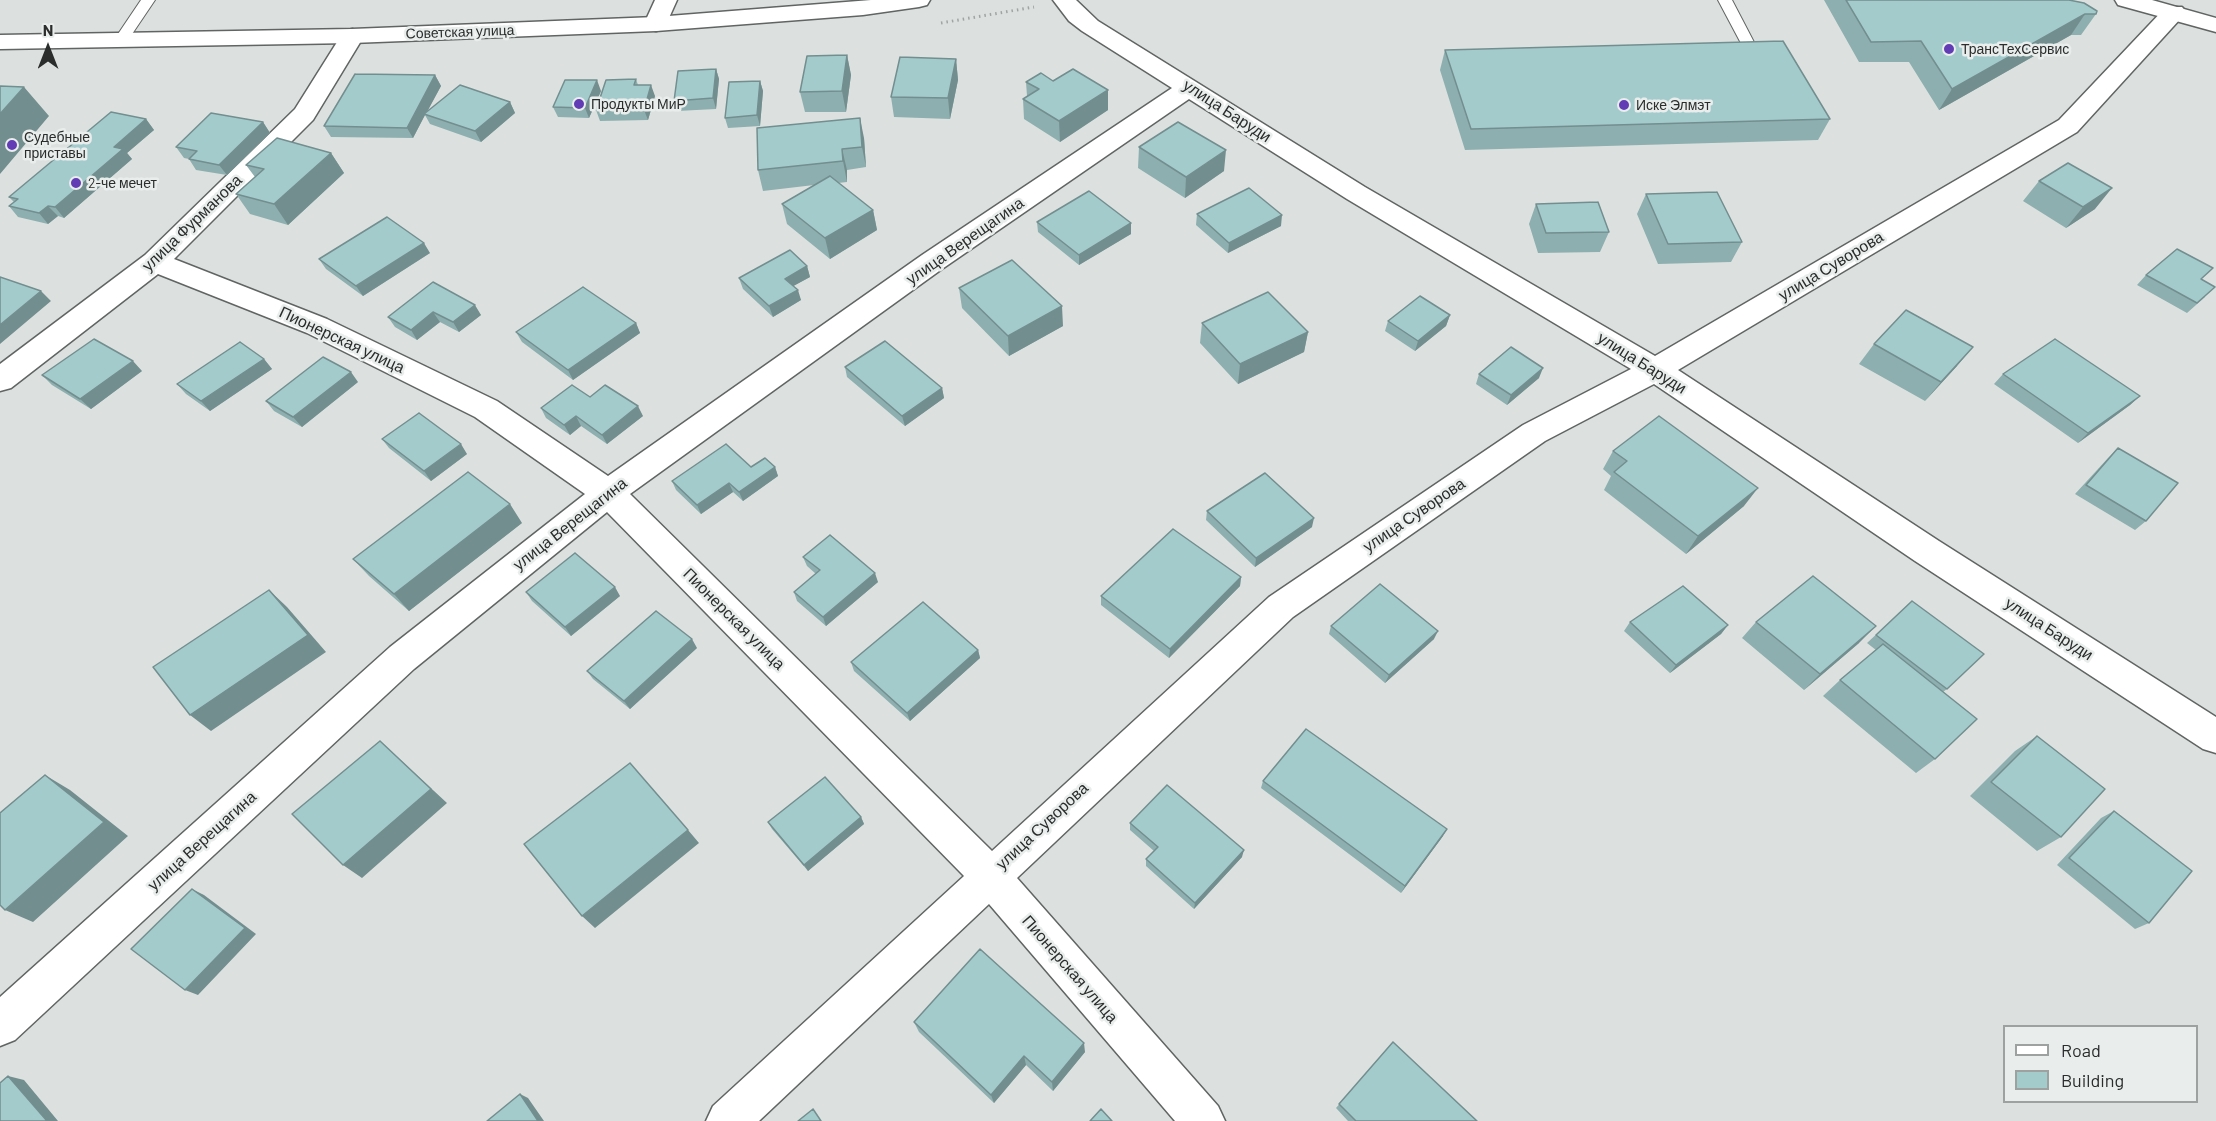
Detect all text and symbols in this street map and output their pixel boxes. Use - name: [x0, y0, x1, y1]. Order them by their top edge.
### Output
- north arrow: [18, 18, 78, 78]
- text: N: [43, 20, 53, 39]
- street label: Советская улица: [405, 22, 515, 42]
- place label: ТрансТехСервис: [1961, 41, 2069, 57]
- marker: ТрансТехСервис: [1942, 42, 1956, 56]
- street label: улица Баруди: [1179, 75, 1275, 147]
- place label: Продукты МиР: [591, 96, 686, 112]
- marker: Продукты МиР: [572, 97, 586, 111]
- place label: Иске Элмэт: [1636, 97, 1711, 113]
- marker: Иске Элмэт: [1617, 98, 1631, 112]
- place label: Судебные приставы: [24, 129, 90, 162]
- marker: Судебные приставы: [5, 138, 19, 152]
- street label: улица Фурманова: [138, 171, 246, 275]
- place label: 2-че мечет: [88, 175, 157, 191]
- marker: 2-че мечет: [69, 176, 83, 190]
- street label: улица Верещагина: [903, 193, 1027, 289]
- street label: улица Суворова: [1775, 227, 1887, 305]
- street label: Пионерская улица: [276, 303, 408, 377]
- street label: улица Баруди: [1594, 328, 1690, 398]
- street label: улица Верещагина: [509, 474, 631, 574]
- street label: улица Суворова: [1359, 474, 1469, 556]
- street label: Пионерская улица: [679, 564, 789, 674]
- street label: улица Баруди: [2001, 593, 2097, 665]
- street label: улица Суворова: [992, 778, 1092, 874]
- street label: улица Верещагина: [144, 787, 260, 895]
- street label: Пионерская улица: [1018, 911, 1122, 1027]
- legend: [2003, 1025, 2198, 1103]
- text: Road: [2061, 1039, 2101, 1061]
- text: Building: [2061, 1069, 2124, 1091]

